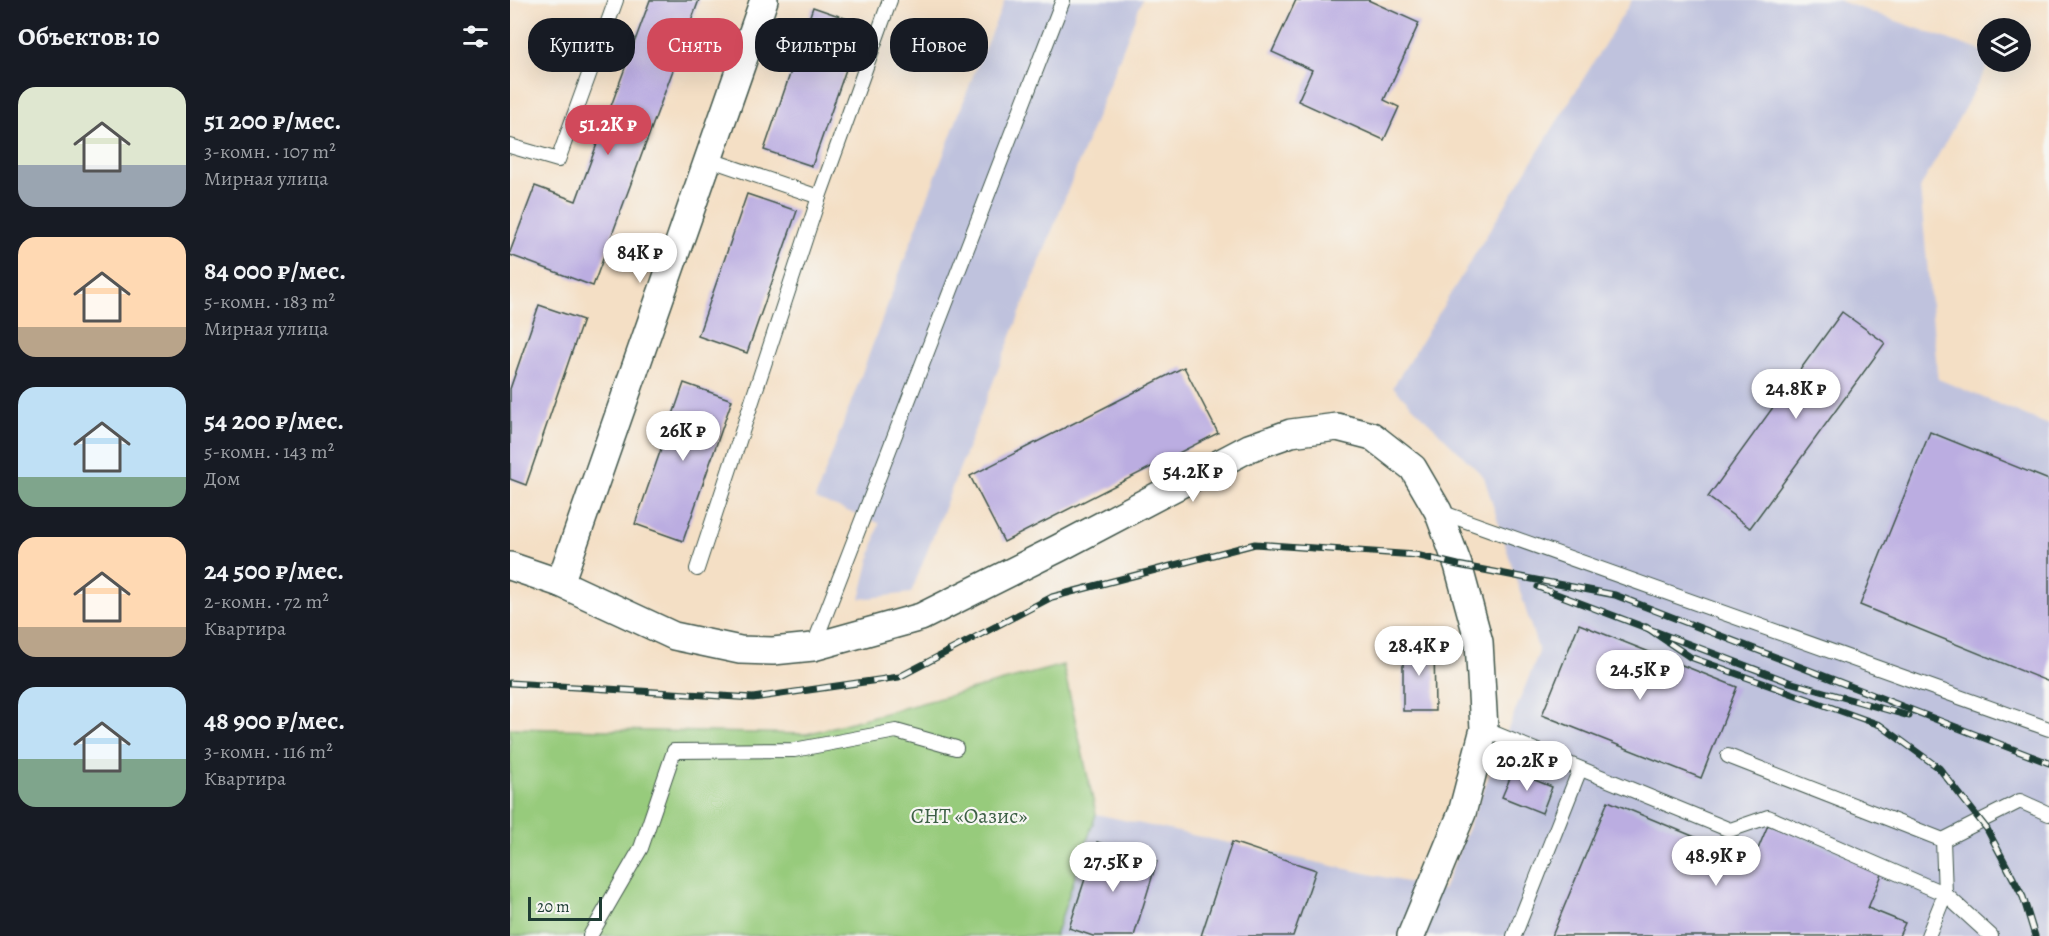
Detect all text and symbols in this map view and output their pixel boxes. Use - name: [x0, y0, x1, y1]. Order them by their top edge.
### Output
- chip: Купить: [528, 18, 635, 72]
- chip: Снять: [647, 18, 743, 72]
- chip: Фильтры: [755, 18, 878, 72]
- chip: Новое: [890, 18, 988, 72]
- map controls: [1977, 18, 2031, 72]
- button: layers: [1977, 18, 2031, 72]
- text: Объектов: 10: [18, 19, 160, 54]
- icon: filters: [459, 20, 492, 53]
- text: 51 200 ₽/мес.: [204, 103, 341, 138]
- pin: 51.2K ₽: [553, 105, 663, 156]
- icon: home: [66, 111, 138, 183]
- text: 51.2K ₽: [579, 111, 637, 138]
- text: 3-комн. · 107 m²: [204, 138, 336, 165]
- text: Мирная улица: [204, 165, 329, 192]
- pin: 84K ₽: [598, 233, 682, 284]
- text: 84K ₽: [617, 239, 663, 266]
- text: 84 000 ₽/мес.: [204, 253, 346, 288]
- icon: home: [66, 261, 138, 333]
- text: 5-комн. · 183 m²: [204, 288, 335, 315]
- text: Мирная улица: [204, 315, 329, 342]
- pin: 24.8K ₽: [1741, 369, 1851, 420]
- text: 24.8K ₽: [1766, 375, 1826, 402]
- text: 54 200 ₽/мес.: [204, 403, 344, 438]
- icon: home: [66, 411, 138, 483]
- pin: 26K ₽: [641, 411, 725, 462]
- text: 26K ₽: [660, 417, 706, 444]
- text: 5-комн. · 143 m²: [204, 438, 334, 465]
- pin: 54.2K ₽: [1138, 452, 1248, 503]
- text: 54.2K ₽: [1163, 458, 1223, 485]
- text: Дом: [204, 465, 240, 492]
- text: 24 500 ₽/мес.: [204, 553, 344, 588]
- icon: home: [66, 561, 138, 633]
- text: 2-комн. · 72 m²: [204, 588, 329, 615]
- text: Квартира: [204, 615, 286, 642]
- pin: 28.4K ₽: [1364, 626, 1474, 677]
- text: 28.4K ₽: [1389, 632, 1449, 659]
- pin: 24.5K ₽: [1585, 650, 1695, 701]
- text: 24.5K ₽: [1610, 656, 1670, 683]
- text: 48 900 ₽/мес.: [204, 703, 345, 738]
- icon: home: [66, 711, 138, 783]
- text: 3-комн. · 116 m²: [204, 738, 333, 765]
- pin: 20.2K ₽: [1472, 741, 1582, 792]
- text: 20.2K ₽: [1496, 747, 1558, 774]
- text: Квартира: [204, 765, 286, 792]
- park label: СНТ «Оазис»: [911, 802, 1027, 830]
- pin: 48.9K ₽: [1661, 836, 1771, 887]
- pin: 27.5K ₽: [1058, 842, 1168, 893]
- text: 48.9K ₽: [1686, 842, 1746, 869]
- text: 27.5K ₽: [1083, 848, 1143, 875]
- scale bar: [528, 894, 602, 922]
- text: 20 m: [537, 896, 570, 918]

